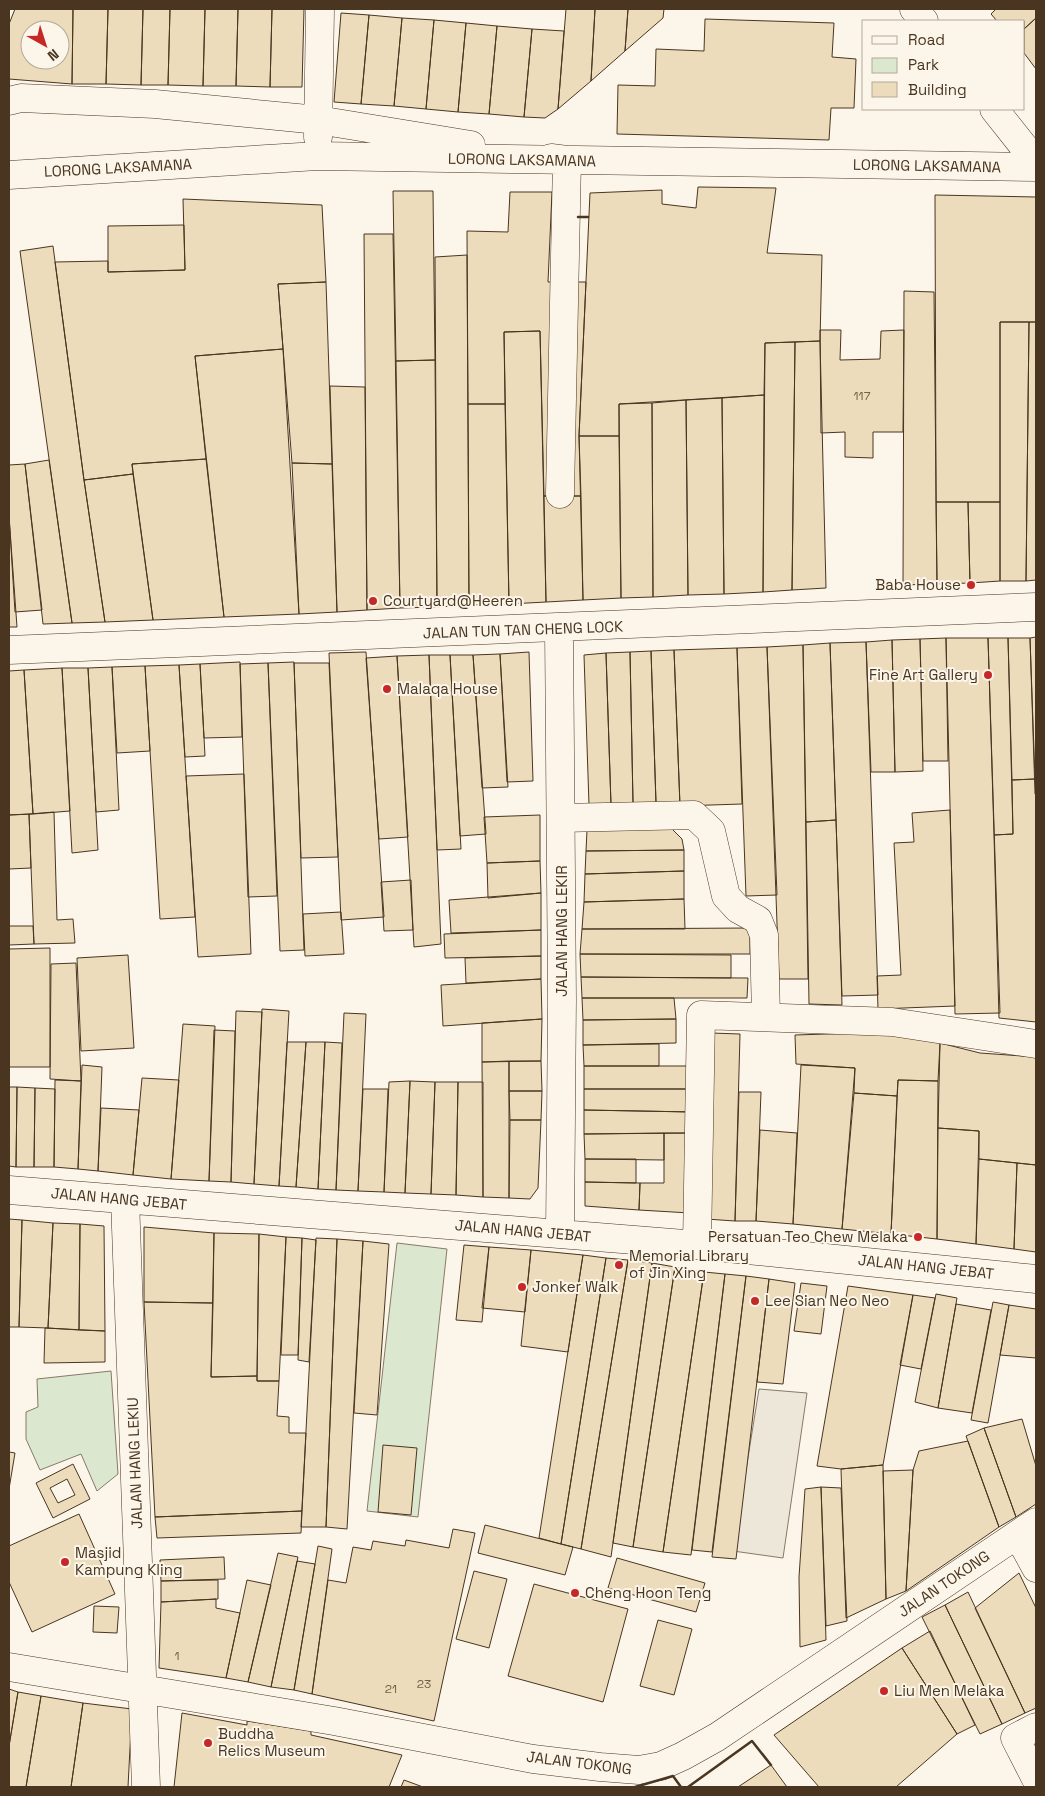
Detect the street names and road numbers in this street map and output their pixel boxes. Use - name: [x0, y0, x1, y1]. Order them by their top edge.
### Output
- street label: LORONG LAKSAMANA: [448, 149, 597, 170]
- street label: LORONG LAKSAMANA: [43, 154, 193, 181]
- street label: LORONG LAKSAMANA: [853, 155, 1002, 176]
- street label: JALAN TUN TAN CHENG LOCK: [422, 617, 624, 642]
- street label: JALAN HANG LEKIR: [552, 865, 571, 997]
- street label: JALAN HANG JEBAT: [50, 1183, 188, 1214]
- street label: JALAN HANG JEBAT: [454, 1215, 592, 1246]
- street label: JALAN HANG JEBAT: [857, 1250, 995, 1283]
- street label: JALAN HANG LEKIU: [123, 1397, 146, 1529]
- street label: JALAN TOKONG: [894, 1546, 993, 1621]
- street label: JALAN TOKONG: [525, 1747, 633, 1778]

